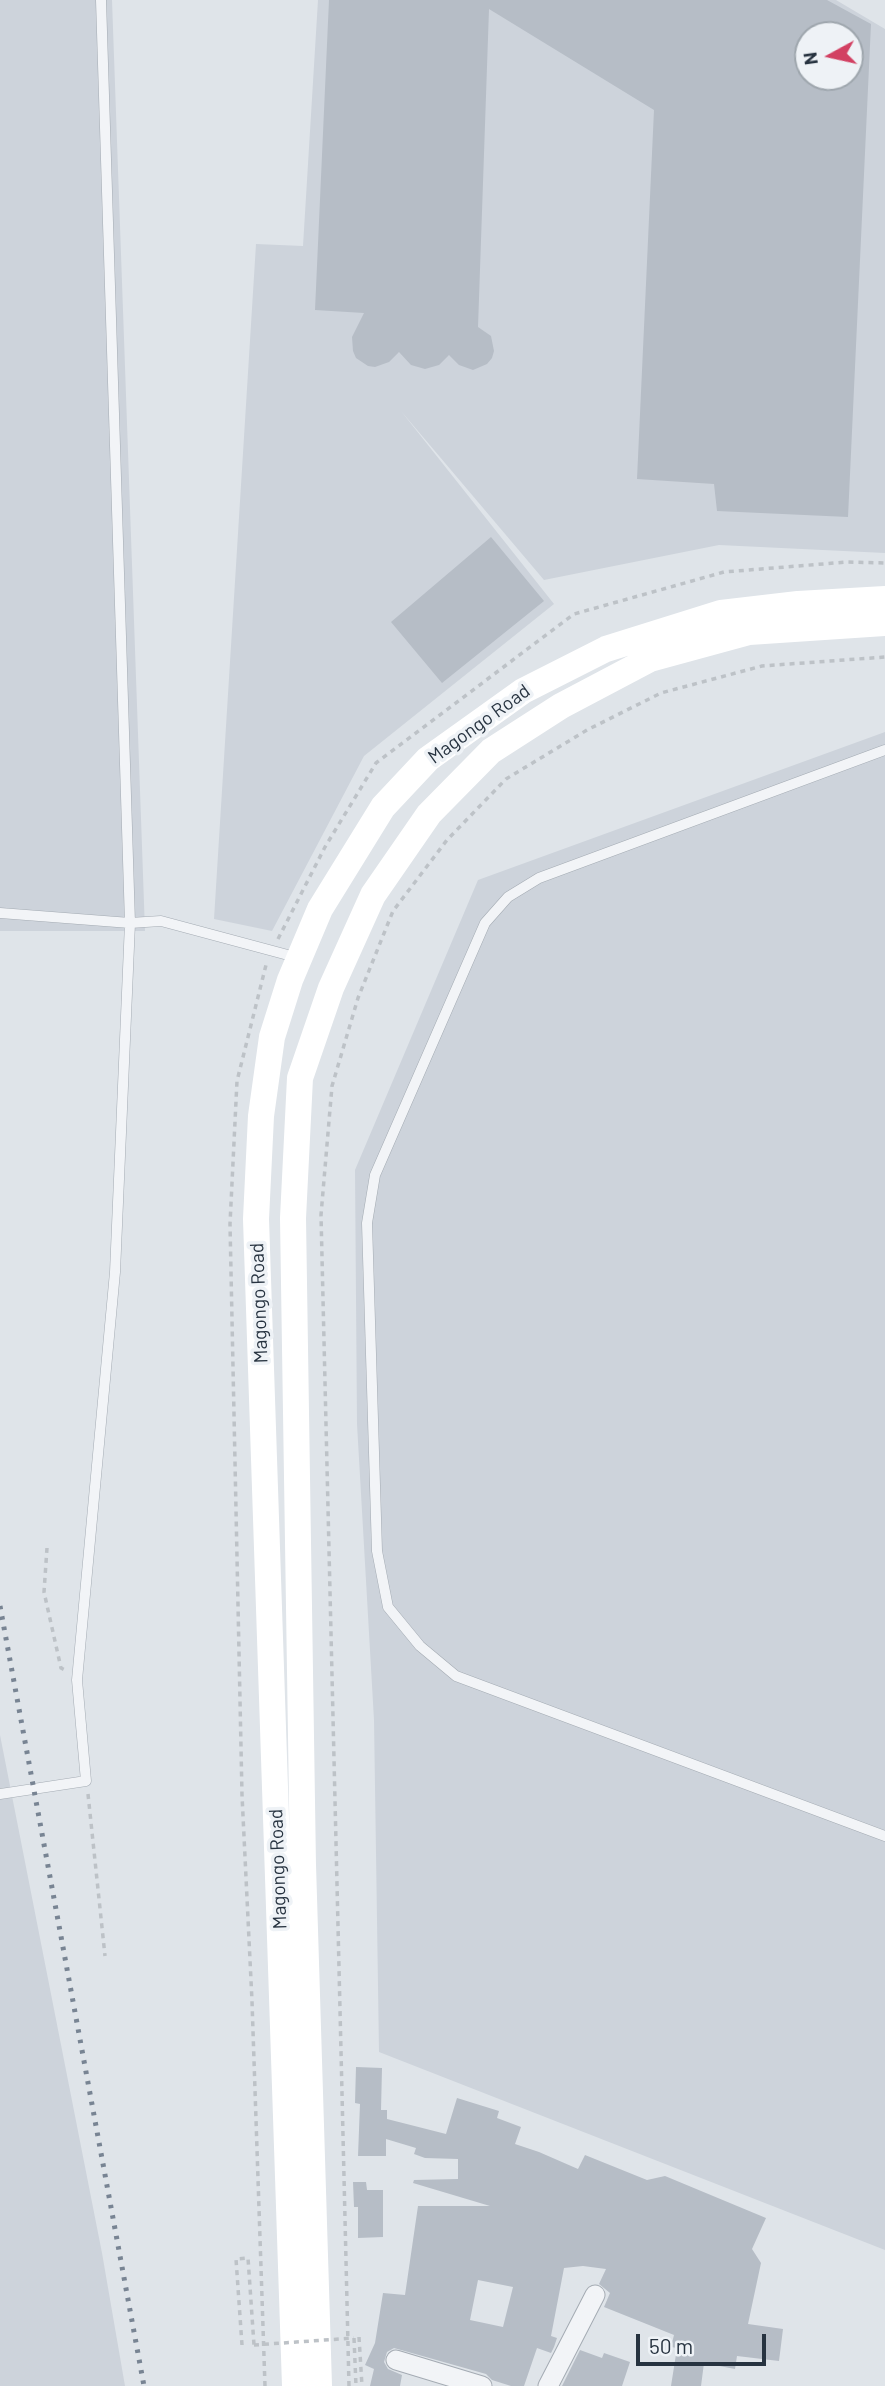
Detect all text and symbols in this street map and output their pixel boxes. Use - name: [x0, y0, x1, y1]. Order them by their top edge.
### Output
- north arrow: [794, 21, 864, 91]
- text: N: [797, 51, 822, 67]
- street label: Magongo Road: [424, 679, 534, 769]
- street label: Magongo Road: [246, 1242, 272, 1364]
- street label: Magongo Road: [265, 1808, 291, 1930]
- scale bar: [640, 2320, 770, 2364]
- text: 50 m: [649, 2333, 693, 2358]

